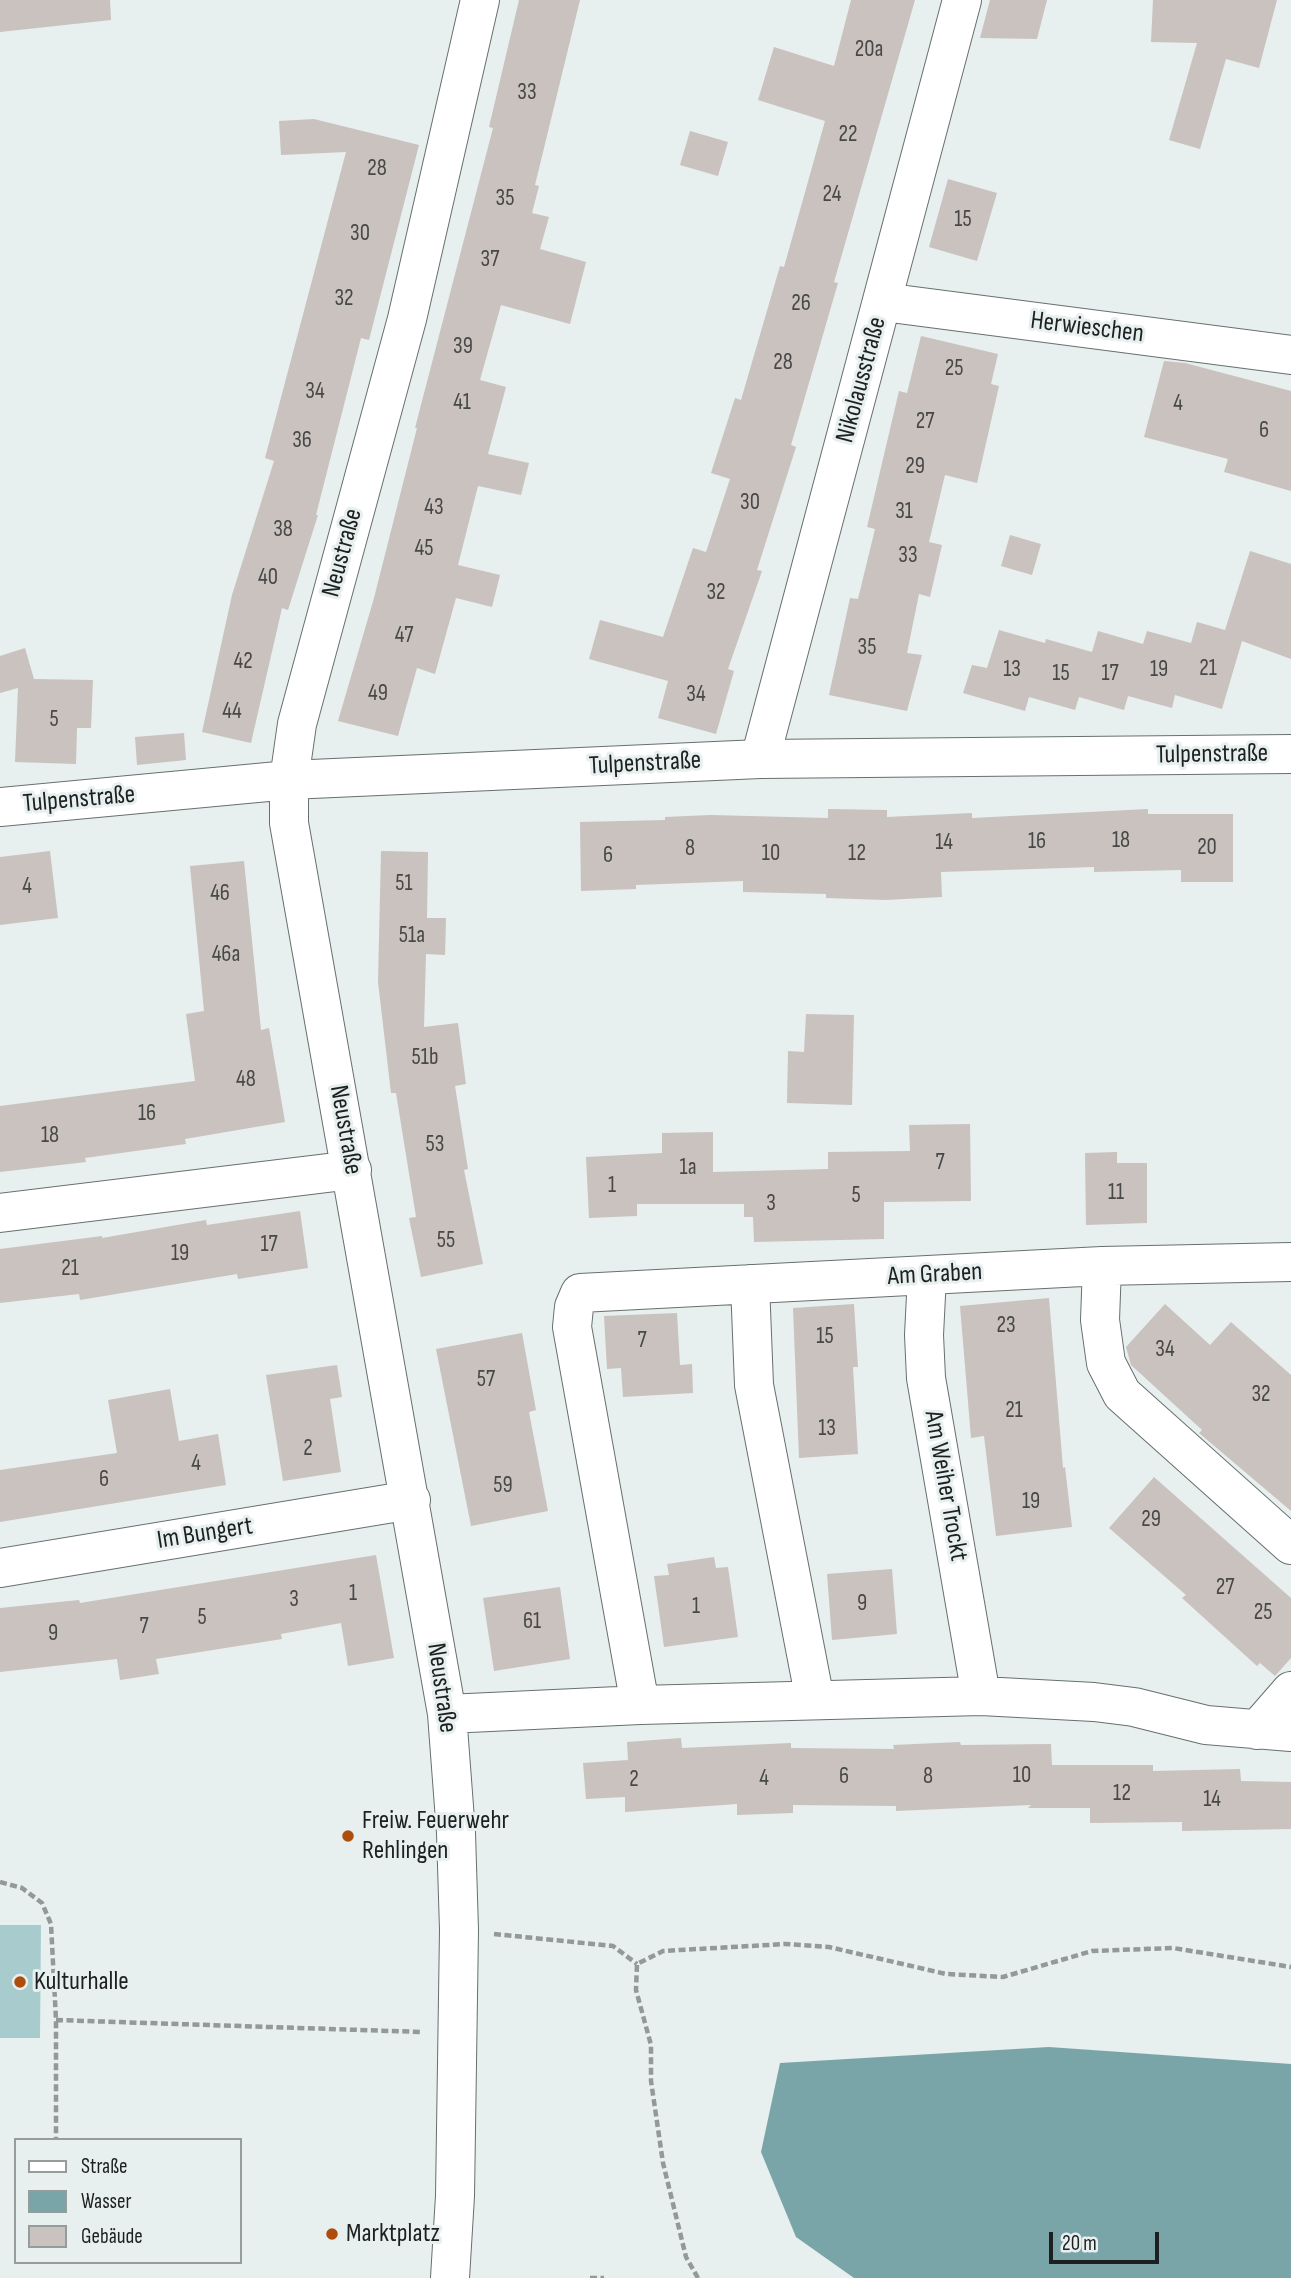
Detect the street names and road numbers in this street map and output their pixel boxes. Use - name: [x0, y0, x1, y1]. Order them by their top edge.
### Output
- street label: Herwieschen: [1029, 306, 1145, 350]
- street label: Nikolausstraße: [830, 314, 894, 446]
- street label: Neustraße: [316, 505, 370, 601]
- street label: Tulpenstraße: [1156, 738, 1268, 772]
- street label: Tulpenstraße: [588, 745, 702, 783]
- street label: Tulpenstraße: [22, 780, 136, 820]
- street label: Neustraße: [322, 1083, 368, 1177]
- street label: Am Graben: [887, 1257, 983, 1293]
- street label: Am Weiher Trockt: [916, 1408, 974, 1564]
- street label: Im Bungert: [155, 1511, 255, 1557]
- street label: Neustraße: [419, 1641, 463, 1735]

